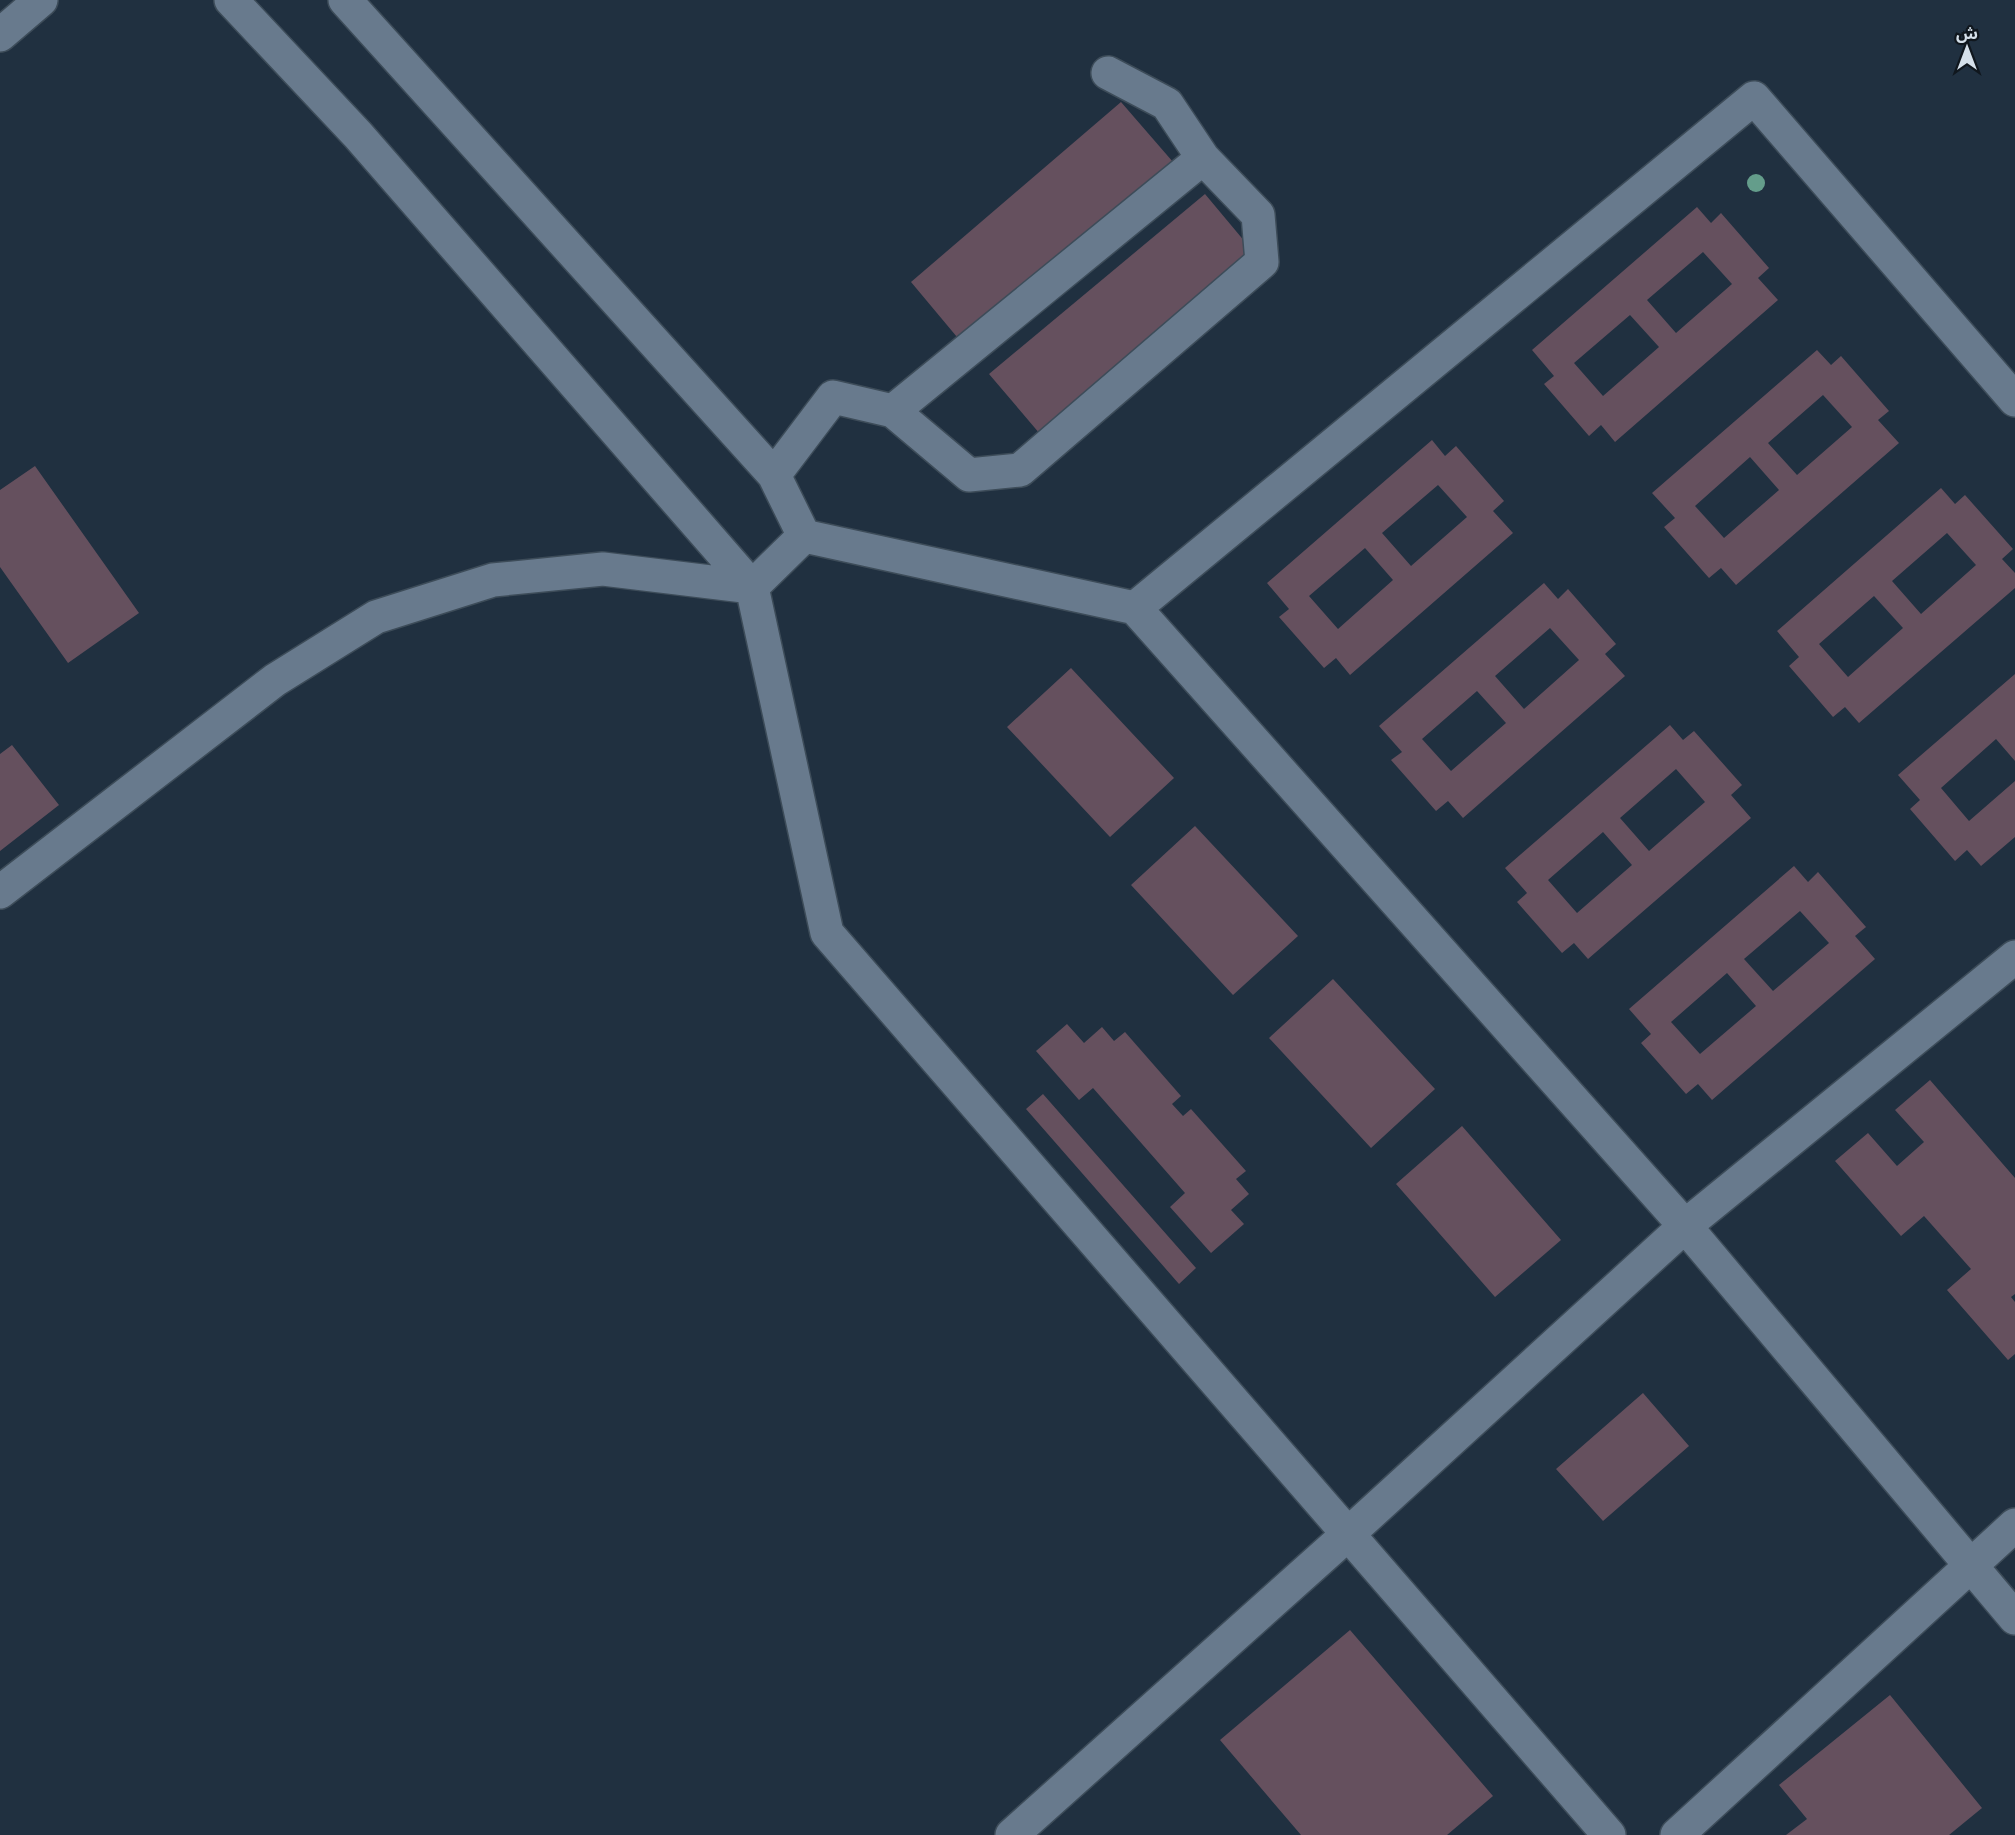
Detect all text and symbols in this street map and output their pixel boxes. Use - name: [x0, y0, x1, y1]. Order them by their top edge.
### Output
- north arrow: [1937, 18, 1997, 78]
- text: ش: [1956, 22, 1978, 44]

